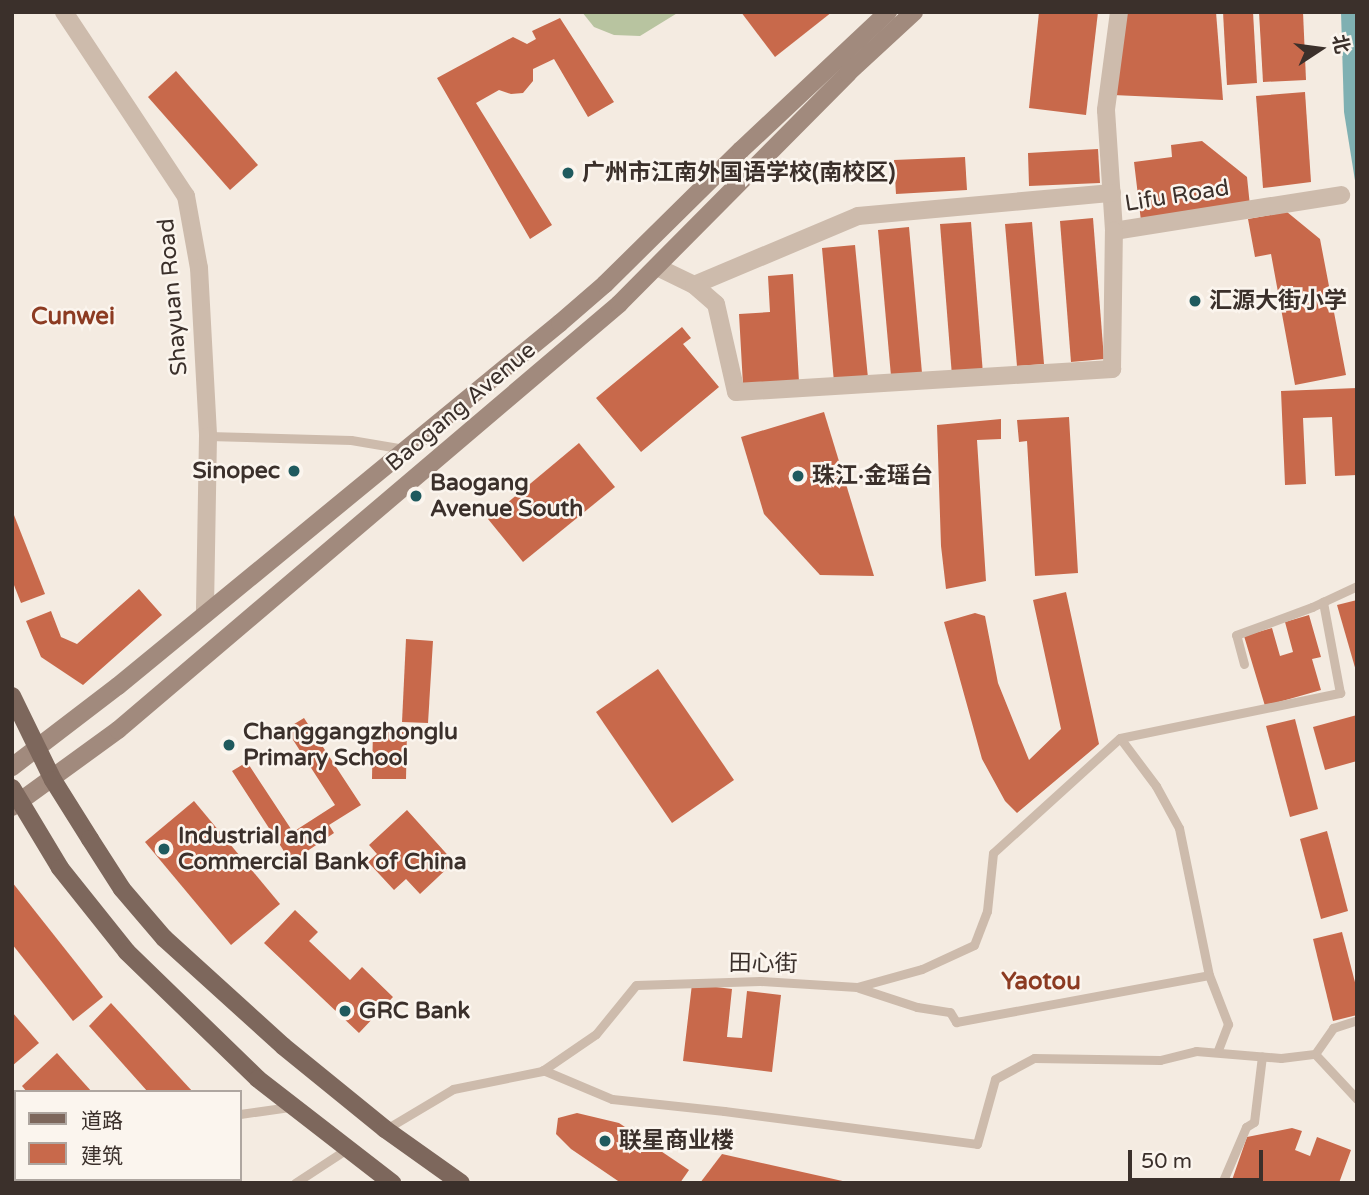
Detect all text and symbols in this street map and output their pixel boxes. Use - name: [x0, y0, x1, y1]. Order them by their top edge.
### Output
- north arrow: [1285, 14, 1355, 84]
- text: 北: [1328, 33, 1353, 56]
- place label: 广州市江南外国语学校(南校区): [582, 159, 895, 187]
- marker: 广州市江南外国语学校(南校区): [560, 165, 576, 181]
- street label: Lifu Road: [1123, 174, 1231, 218]
- street label: Shayuan Road: [152, 217, 194, 377]
- place label: 汇源大街小学: [1209, 287, 1347, 315]
- marker: 汇源大街小学: [1187, 293, 1203, 309]
- district label: Cunwei: [31, 303, 115, 331]
- street label: Baogang Avenue: [380, 336, 542, 478]
- place label: Sinopec: [193, 457, 280, 485]
- place label: 珠江·金瑶台: [812, 462, 933, 490]
- marker: Sinopec: [286, 463, 302, 479]
- marker: 珠江·金瑶台: [790, 468, 806, 484]
- place label: Baogang Avenue South: [430, 469, 583, 523]
- marker: Baogang Avenue South: [408, 488, 424, 504]
- place label: Changgangzhonglu Primary School: [243, 718, 458, 772]
- marker: Changgangzhonglu Primary School: [221, 737, 237, 753]
- place label: Industrial and Commercial Bank of China: [178, 822, 467, 876]
- marker: Industrial and Commercial Bank of China: [156, 841, 172, 857]
- street label: 田心街: [728, 950, 798, 978]
- district label: Yaotou: [1001, 968, 1081, 996]
- place label: GRC Bank: [359, 997, 470, 1025]
- marker: GRC Bank: [337, 1003, 353, 1019]
- legend: [14, 1090, 242, 1181]
- text: 道路: [81, 1109, 123, 1134]
- place label: 联星商业楼: [619, 1127, 734, 1155]
- marker: 联星商业楼: [597, 1133, 613, 1149]
- scale bar: [1131, 1136, 1266, 1180]
- text: 建筑: [81, 1144, 123, 1169]
- text: 50 m: [1141, 1149, 1192, 1174]

